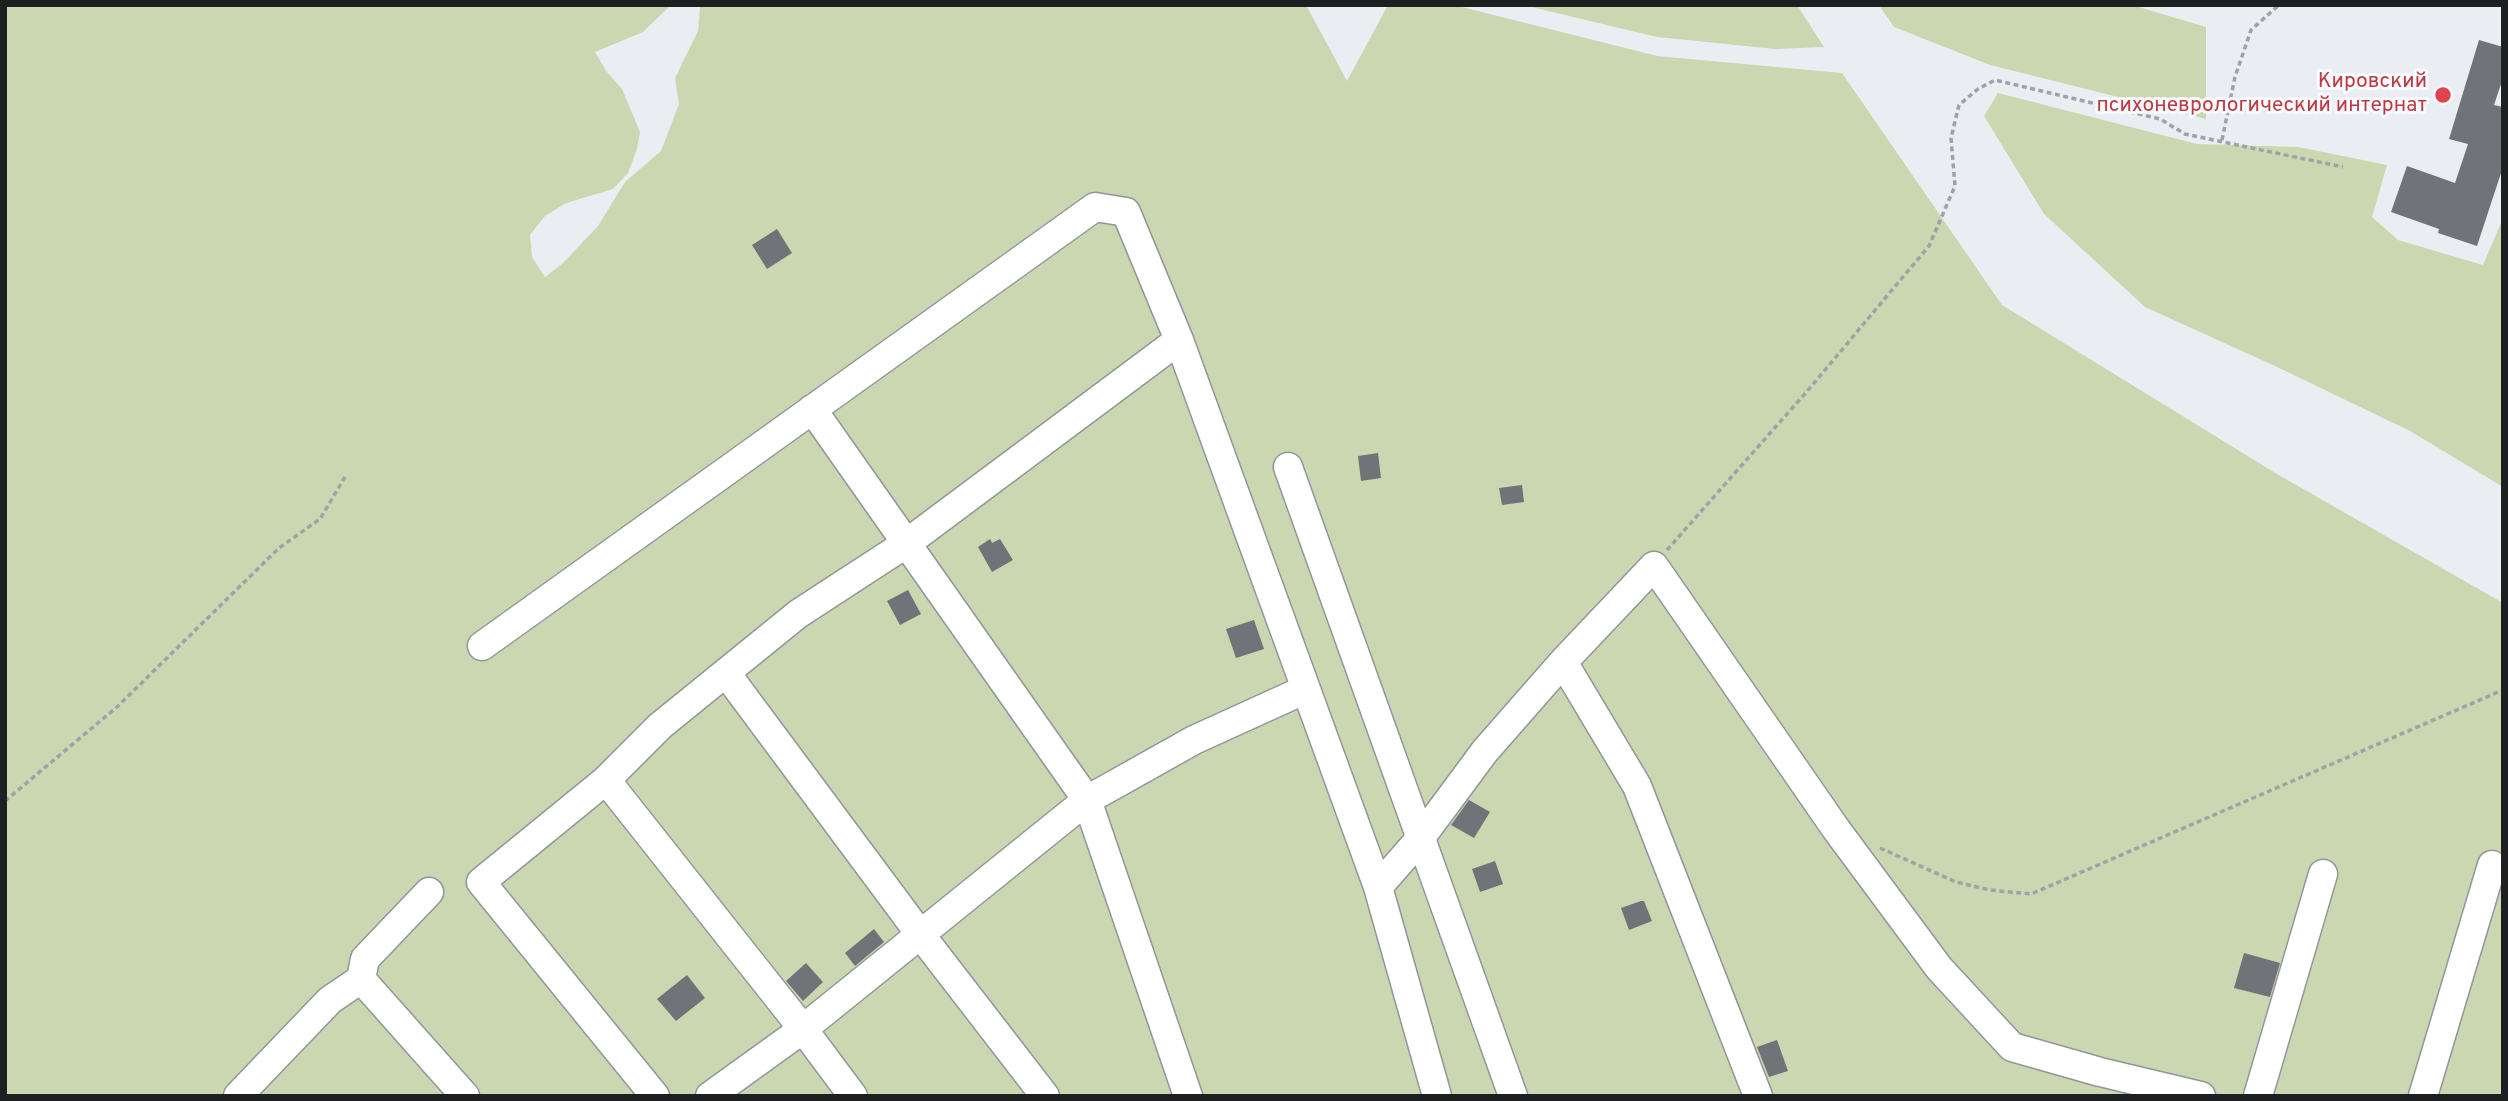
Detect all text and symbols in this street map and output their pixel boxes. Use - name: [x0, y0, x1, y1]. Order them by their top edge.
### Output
- place label: Кировский психоневрологический интернат: [2096, 70, 2427, 120]
- marker: Кировский психоневрологический интернат: [2433, 85, 2453, 105]

